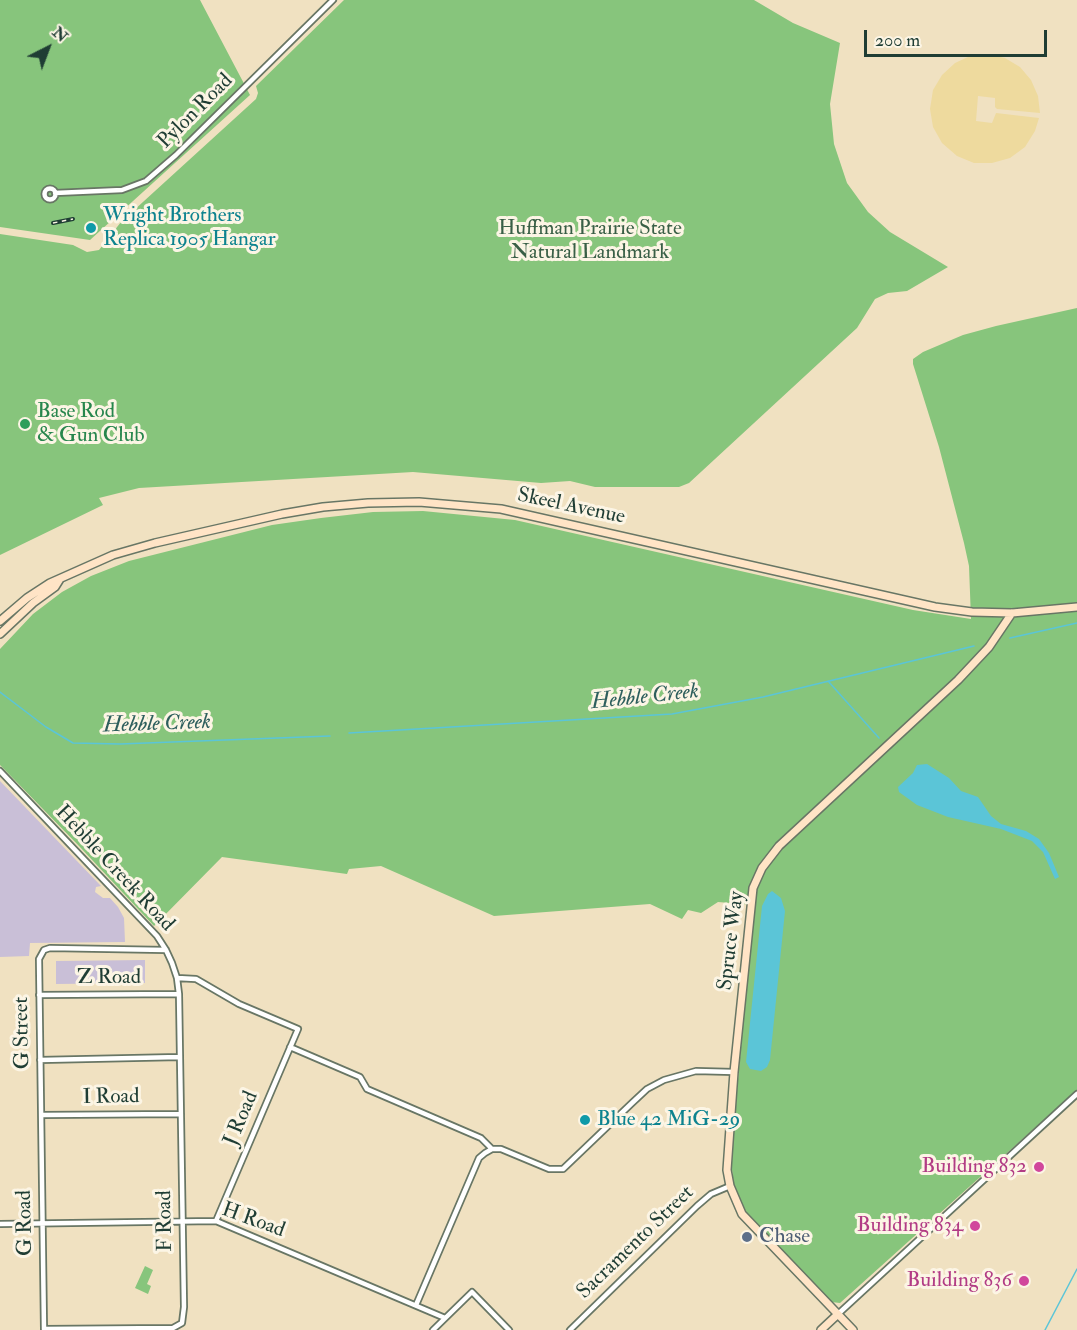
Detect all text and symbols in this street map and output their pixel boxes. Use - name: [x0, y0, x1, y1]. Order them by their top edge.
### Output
- north arrow: [18, 18, 78, 78]
- scale bar: [867, 18, 1050, 56]
- text: N: [48, 22, 72, 47]
- text: 200 m: [875, 29, 920, 52]
- street label: Pylon Road: [153, 69, 239, 155]
- place label: Wright Brothers Replica 1905 Hangar: [103, 203, 276, 253]
- park label: Huffman Prairie State Natural Landmark: [498, 216, 682, 266]
- marker: Wright Brothers Replica 1905 Hangar: [84, 221, 98, 235]
- place label: Base Rod & Gun Club: [37, 399, 145, 449]
- marker: Base Rod & Gun Club: [18, 417, 32, 431]
- street label: Skeel Avenue: [515, 483, 627, 531]
- water label: Hebble Creek: [590, 679, 700, 717]
- water label: Hebble Creek: [103, 710, 211, 740]
- street label: Hebble Creek Road: [49, 801, 179, 937]
- street label: Spruce Way: [713, 890, 751, 992]
- street label: Z Road: [77, 965, 141, 991]
- street label: G Street: [10, 996, 36, 1070]
- street label: I Road: [82, 1085, 140, 1111]
- street label: J Road: [219, 1088, 265, 1150]
- place label: Blue 42 MiG-29: [597, 1107, 740, 1133]
- marker: Blue 42 MiG-29: [578, 1113, 592, 1127]
- place label: Building 832: [921, 1154, 1027, 1180]
- marker: Building 832: [1032, 1160, 1046, 1174]
- street label: Sacramento Street: [572, 1181, 700, 1305]
- street label: G Road: [13, 1190, 39, 1256]
- street label: F Road: [153, 1190, 179, 1252]
- street label: H Road: [218, 1198, 288, 1244]
- place label: Building 834: [857, 1213, 963, 1239]
- marker: Building 834: [968, 1219, 982, 1233]
- place label: Chase: [759, 1224, 810, 1250]
- marker: Chase: [740, 1230, 754, 1244]
- place label: Building 836: [906, 1268, 1012, 1294]
- marker: Building 836: [1017, 1274, 1031, 1288]

